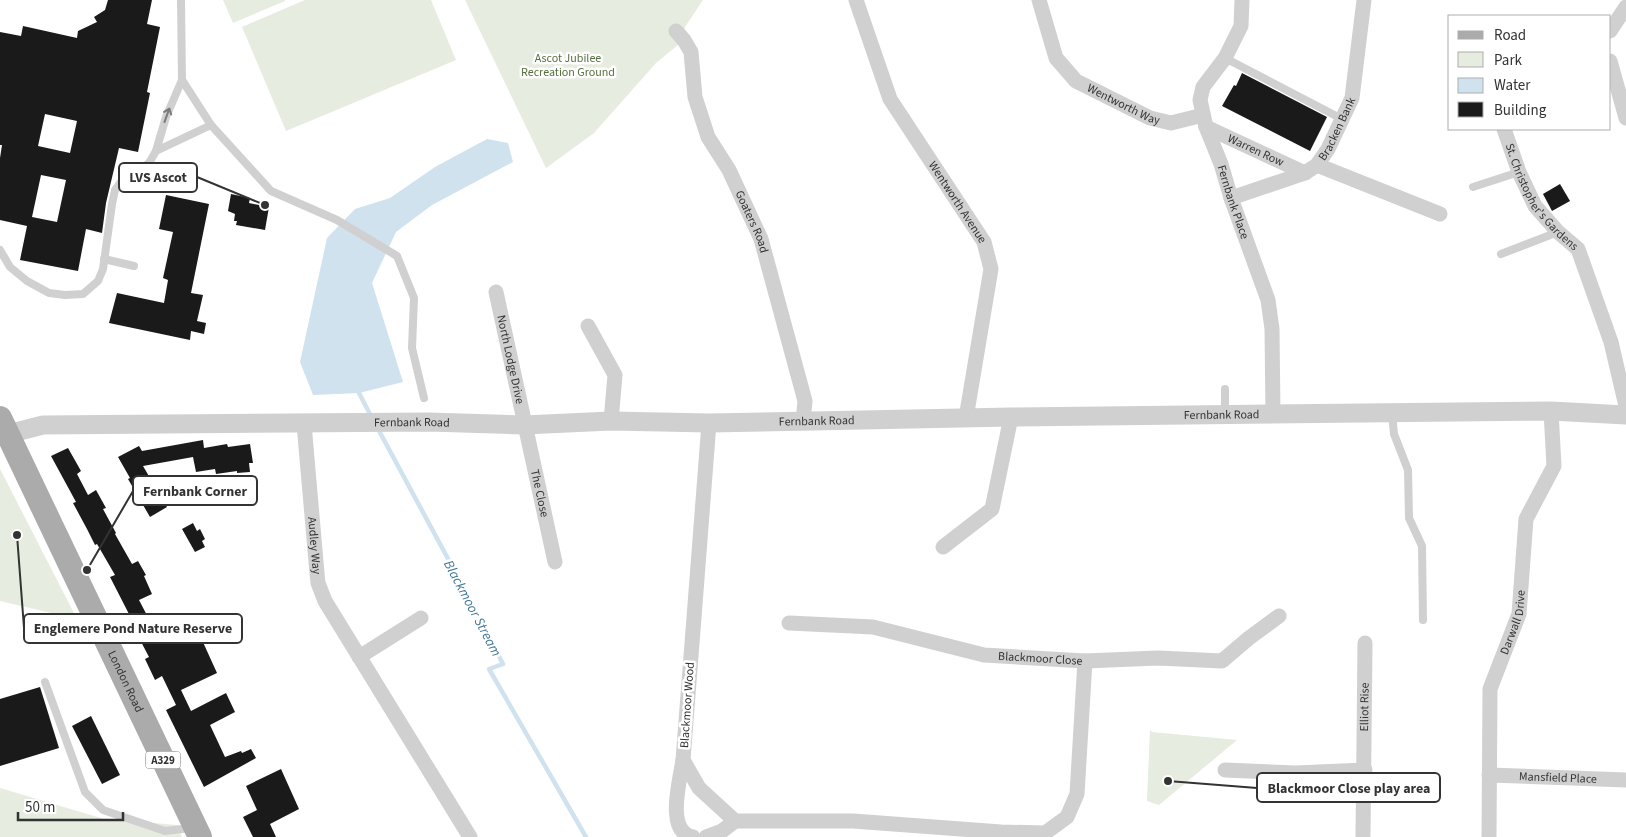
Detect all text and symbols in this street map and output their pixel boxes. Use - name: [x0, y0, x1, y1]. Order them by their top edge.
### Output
- legend: [1448, 15, 1611, 130]
- text: Road: [1494, 25, 1526, 46]
- park label: Ascot Jubilee Recreation Ground: [521, 50, 615, 81]
- text: Park: [1494, 50, 1523, 71]
- text: Water: [1494, 75, 1531, 96]
- street label: Wentworth Way: [1084, 80, 1162, 129]
- street label: Bracken Bank: [1314, 94, 1360, 164]
- text: Building: [1494, 100, 1547, 121]
- one-way arrow: [163, 108, 172, 123]
- street label: Warren Row: [1225, 130, 1287, 171]
- street label: St. Christopher's Gardens: [1501, 141, 1582, 255]
- street label: Wentworth Avenue: [924, 158, 991, 247]
- callout: LVS Ascot: [119, 163, 197, 192]
- street label: Fernbank Place: [1213, 163, 1253, 241]
- text: LVS Ascot: [129, 168, 187, 188]
- street label: Goaters Road: [731, 188, 772, 255]
- street label: North Lodge Drive: [492, 313, 528, 406]
- street label: Fernbank Road: [1184, 406, 1260, 424]
- street label: Fernbank Road: [779, 412, 855, 431]
- street label: Fernbank Road: [374, 414, 450, 432]
- street label: The Close: [526, 468, 553, 519]
- callout: Fernbank Corner: [133, 476, 257, 505]
- text: Fernbank Corner: [143, 482, 247, 502]
- street label: Audley Way: [303, 516, 325, 575]
- water label: Blackmoor Stream: [438, 557, 506, 660]
- street label: Darwall Drive: [1496, 589, 1530, 657]
- callout: Englemere Pond Nature Reserve: [24, 614, 242, 643]
- text: Englemere Pond Nature Reserve: [34, 619, 232, 639]
- street label: London Road: [103, 648, 147, 716]
- street label: Blackmoor Close: [998, 648, 1083, 670]
- street label: Blackmoor Wood: [676, 661, 699, 749]
- street label: Elliot Rise: [1356, 682, 1374, 732]
- road number: A329: [146, 752, 180, 768]
- street label: Mansfield Place: [1519, 768, 1597, 788]
- callout: Blackmoor Close play area: [1257, 773, 1440, 802]
- text: Blackmoor Close play area: [1268, 779, 1430, 799]
- scale bar: [18, 790, 122, 822]
- text: 50 m: [25, 797, 55, 818]

